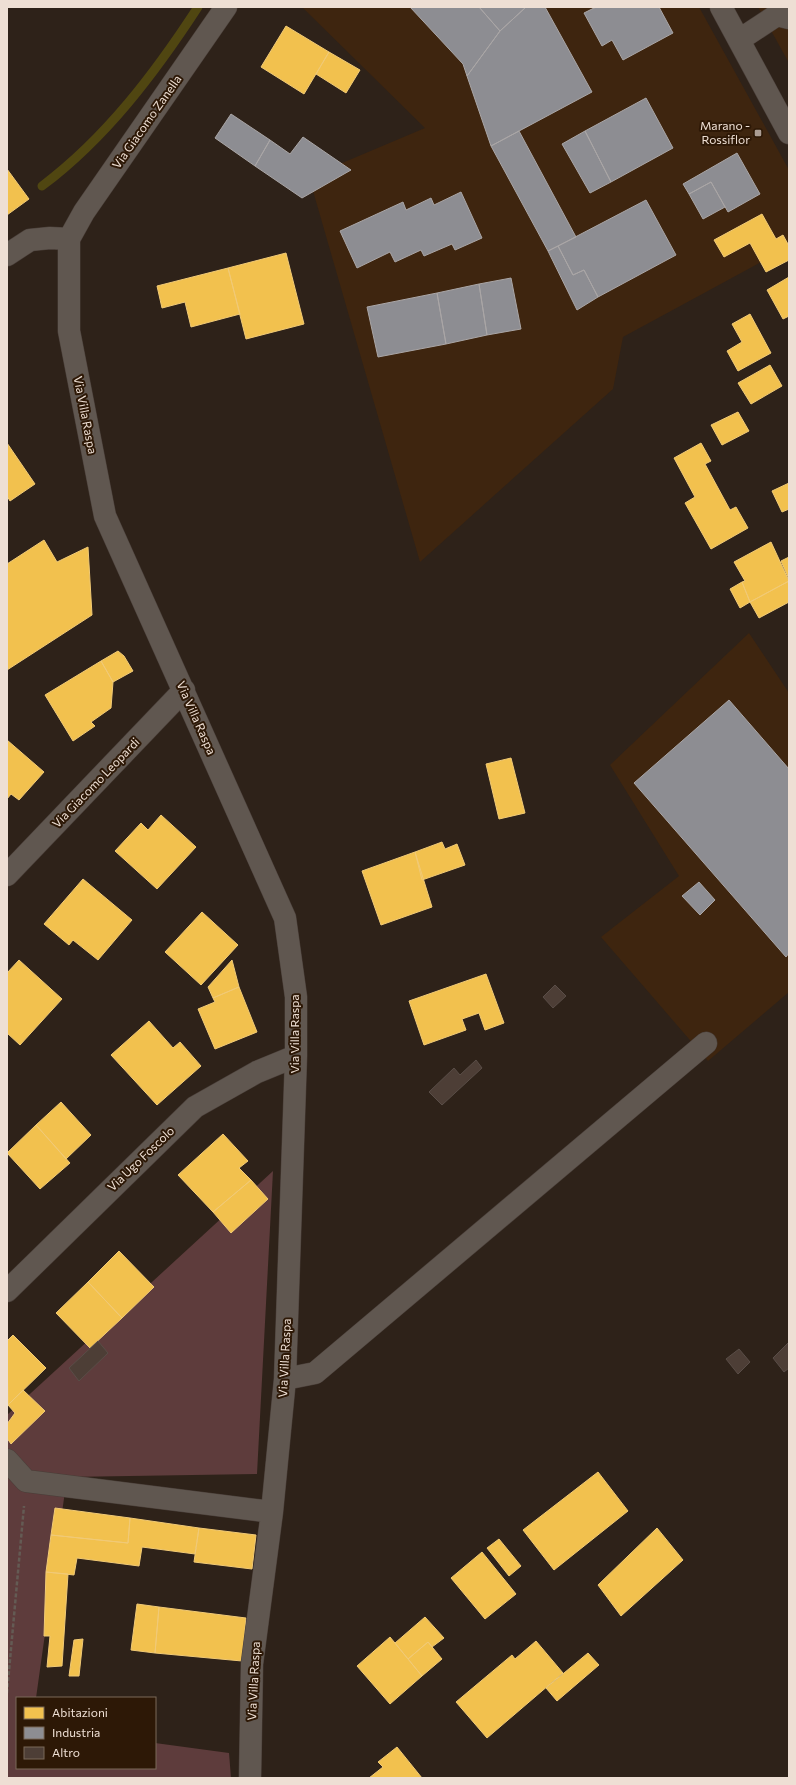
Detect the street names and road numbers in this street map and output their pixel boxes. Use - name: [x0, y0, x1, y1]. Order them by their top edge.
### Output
- street label: Via Giacomo Zanella: [109, 72, 184, 171]
- street label: Via Villa Raspa: [72, 375, 100, 455]
- street label: Via Villa Raspa: [174, 679, 219, 757]
- street label: Via Giacomo Leopardi: [49, 734, 142, 830]
- street label: Via Villa Raspa: [287, 994, 301, 1074]
- street label: Via Ugo Foscolo: [104, 1123, 176, 1194]
- street label: Via Villa Raspa: [275, 1318, 293, 1398]
- street label: Via Villa Raspa: [244, 1641, 262, 1721]

